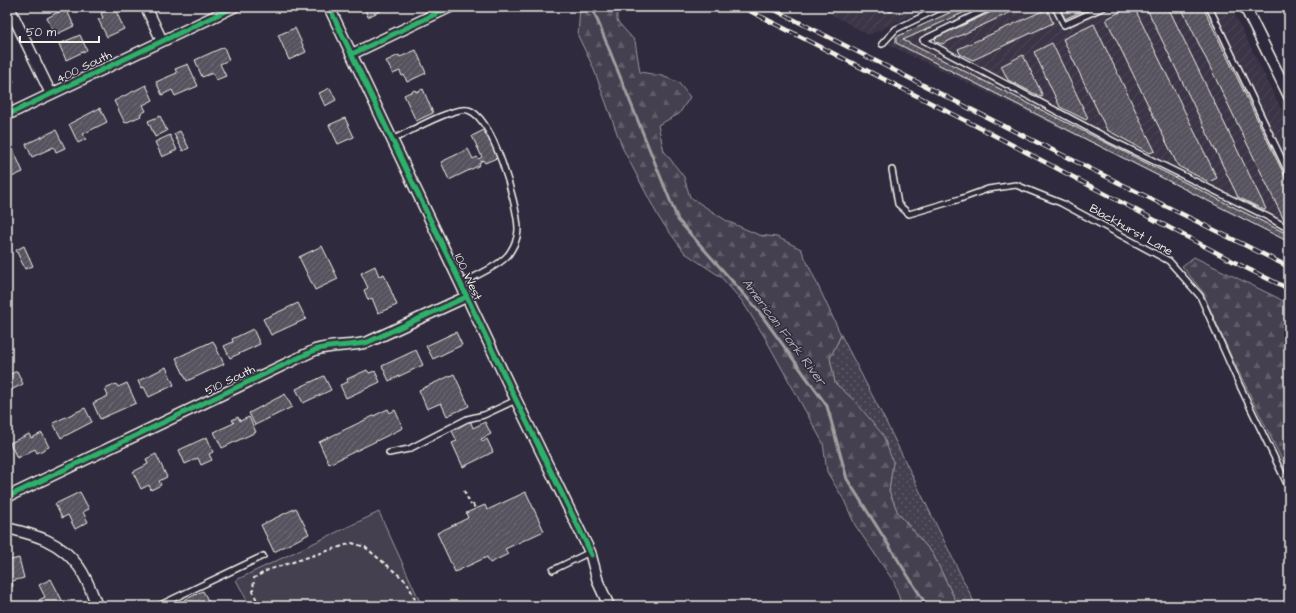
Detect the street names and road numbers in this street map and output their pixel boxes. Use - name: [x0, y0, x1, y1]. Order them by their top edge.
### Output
- street label: 400 South: [54, 46, 114, 88]
- street label: Blackhurst Lane: [1086, 200, 1176, 260]
- street label: 100 West: [450, 251, 486, 303]
- street label: 510 South: [202, 361, 258, 399]

